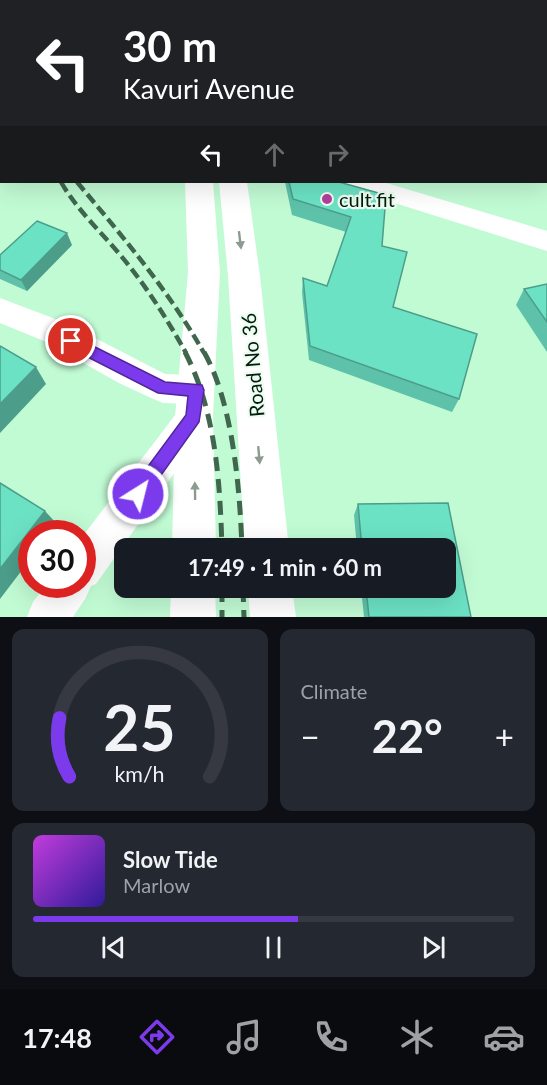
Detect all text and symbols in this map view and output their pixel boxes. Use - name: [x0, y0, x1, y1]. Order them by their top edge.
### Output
- text: 30 m: [123, 21, 217, 71]
- icon: left: [24, 24, 102, 102]
- text: Kavuri Avenue: [123, 72, 295, 105]
- icon: left: [195, 138, 228, 171]
- icon: ahead: [258, 138, 291, 171]
- icon: right: [321, 138, 354, 171]
- place label: cult.fit: [339, 187, 395, 211]
- marker: cult.fit: [320, 192, 334, 206]
- one-way arrow: [235, 230, 244, 249]
- street label: Road No 36: [236, 312, 268, 418]
- pin: [45, 315, 96, 366]
- icon: arrive: [54, 324, 87, 357]
- one-way arrow: [254, 445, 264, 464]
- position arrow: [106, 462, 170, 526]
- one-way arrow: [190, 481, 200, 500]
- speed limit sign: 30: [18, 520, 96, 598]
- text: 17:49 · 1 min · 60 m: [188, 554, 382, 581]
- text: Climate: [301, 679, 367, 703]
- text: 25: [104, 689, 176, 764]
- text: 22°: [372, 709, 443, 763]
- text: −: [301, 716, 320, 756]
- text: +: [495, 716, 514, 756]
- text: km/h: [115, 761, 165, 787]
- text: Slow Tide: [123, 846, 218, 873]
- text: Marlow: [123, 873, 190, 897]
- icon: previous: [97, 931, 130, 964]
- icon: pause: [257, 931, 290, 964]
- icon: next: [417, 931, 450, 964]
- icon: directions: [136, 1016, 178, 1058]
- icon: music: [223, 1016, 265, 1058]
- icon: phone: [310, 1016, 352, 1058]
- icon: climate: [396, 1016, 438, 1058]
- icon: car: [483, 1016, 525, 1058]
- text: 17:48: [22, 1021, 92, 1054]

